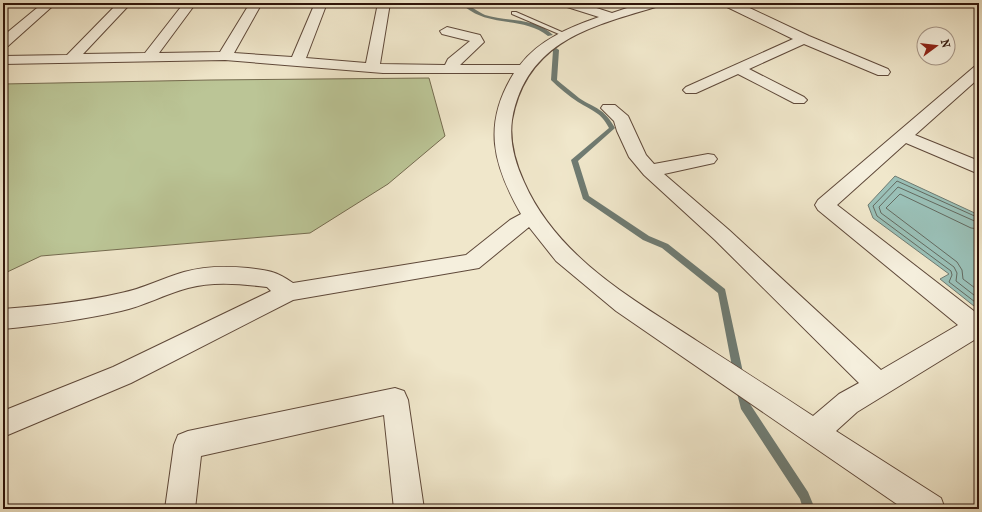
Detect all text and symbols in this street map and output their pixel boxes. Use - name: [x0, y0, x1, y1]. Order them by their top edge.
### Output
- north arrow: [916, 26, 956, 66]
- text: N: [938, 38, 953, 50]

